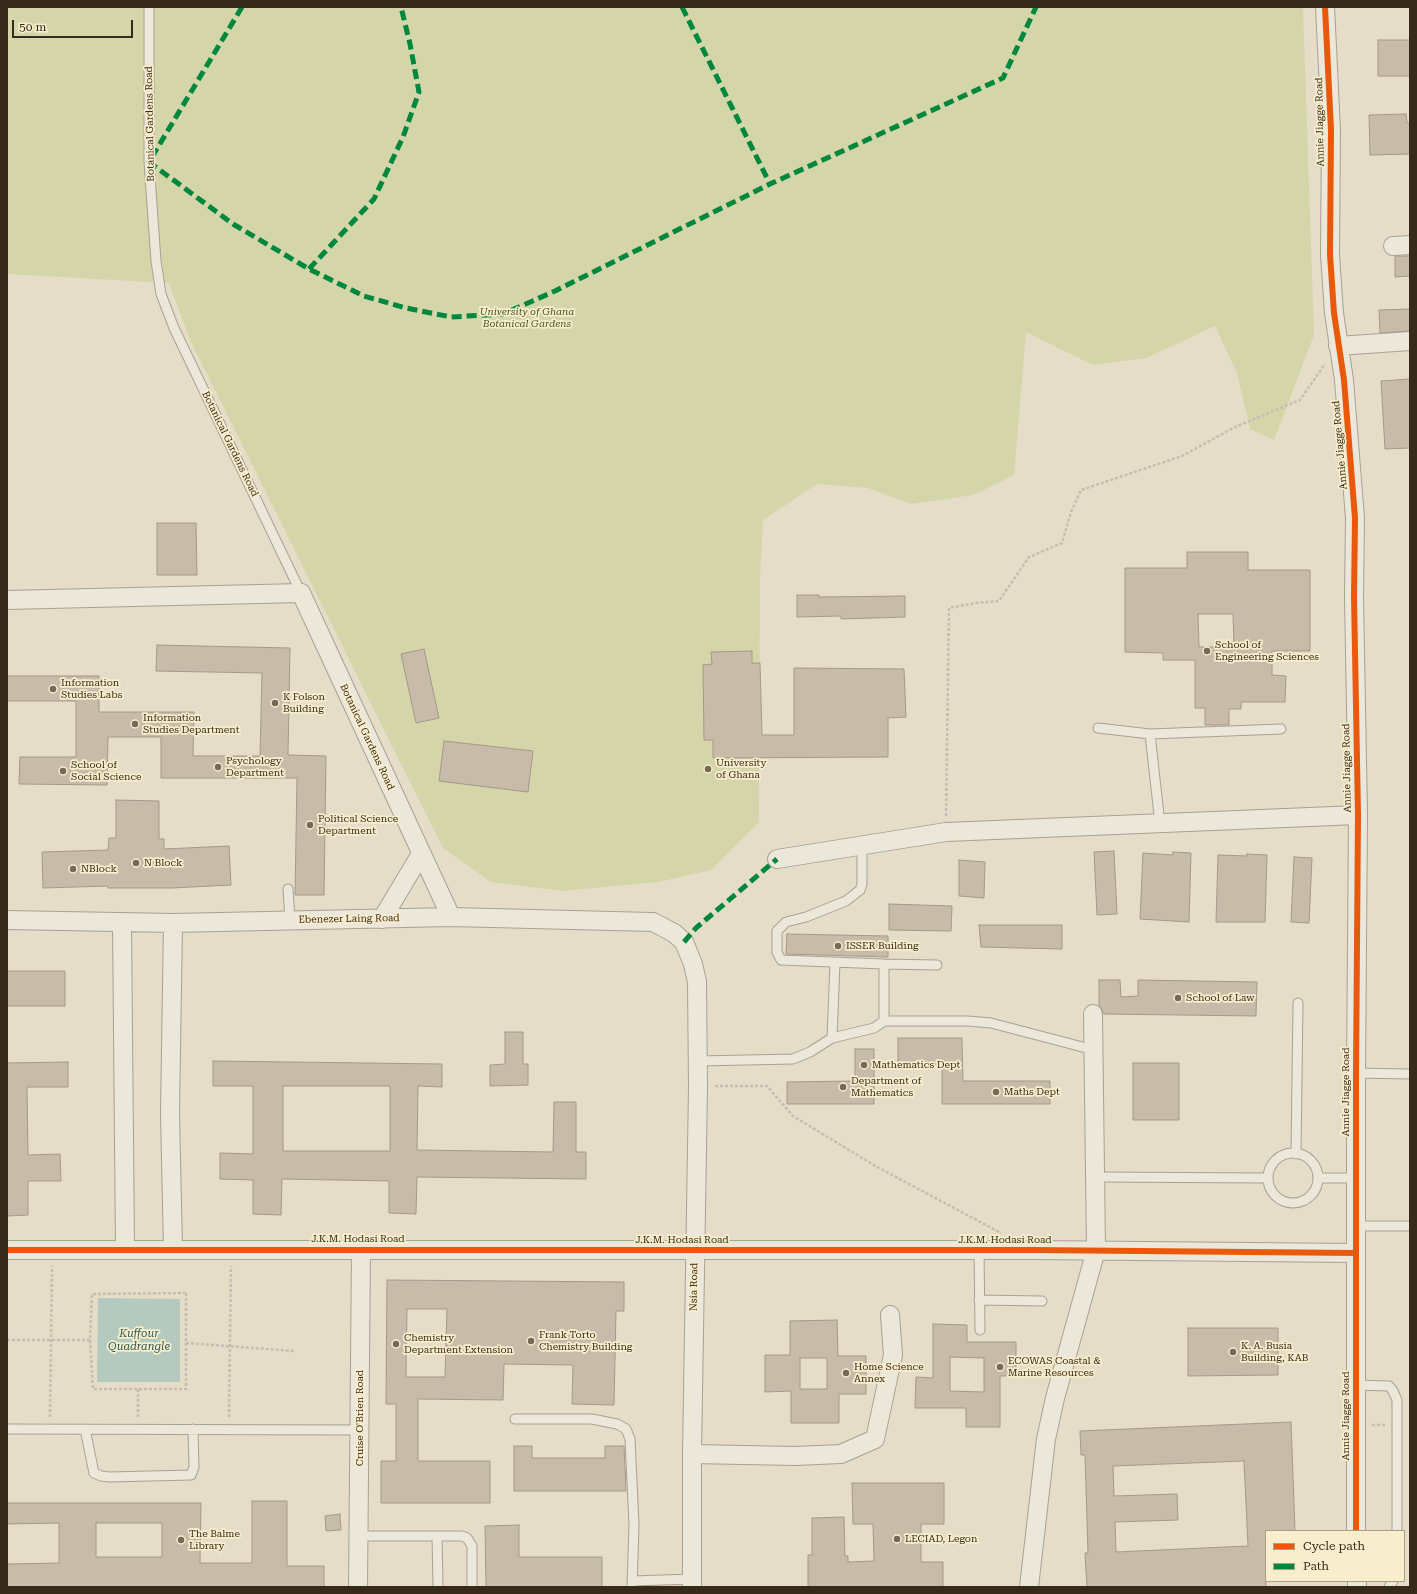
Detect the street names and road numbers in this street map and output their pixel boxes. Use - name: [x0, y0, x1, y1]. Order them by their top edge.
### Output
- street label: Botanical Gardens Road: [143, 66, 157, 182]
- street label: Annie Jiagge Road: [1313, 77, 1327, 167]
- street label: Botanical Gardens Road: [199, 389, 261, 499]
- street label: Annie Jiagge Road: [1330, 400, 1350, 490]
- street label: Botanical Gardens Road: [337, 682, 397, 792]
- street label: Annie Jiagge Road: [1340, 723, 1354, 813]
- street label: Ebenezer Laing Road: [298, 912, 400, 926]
- street label: Annie Jiagge Road: [1340, 1047, 1352, 1137]
- street label: J.K.M. Hodasi Road: [311, 1233, 405, 1245]
- street label: J.K.M. Hodasi Road: [635, 1234, 729, 1246]
- street label: J.K.M. Hodasi Road: [958, 1234, 1052, 1246]
- street label: Nsia Road: [688, 1263, 700, 1311]
- street label: Cruise O'Brien Road: [354, 1370, 366, 1466]
- street label: Annie Jiagge Road: [1340, 1371, 1352, 1461]

